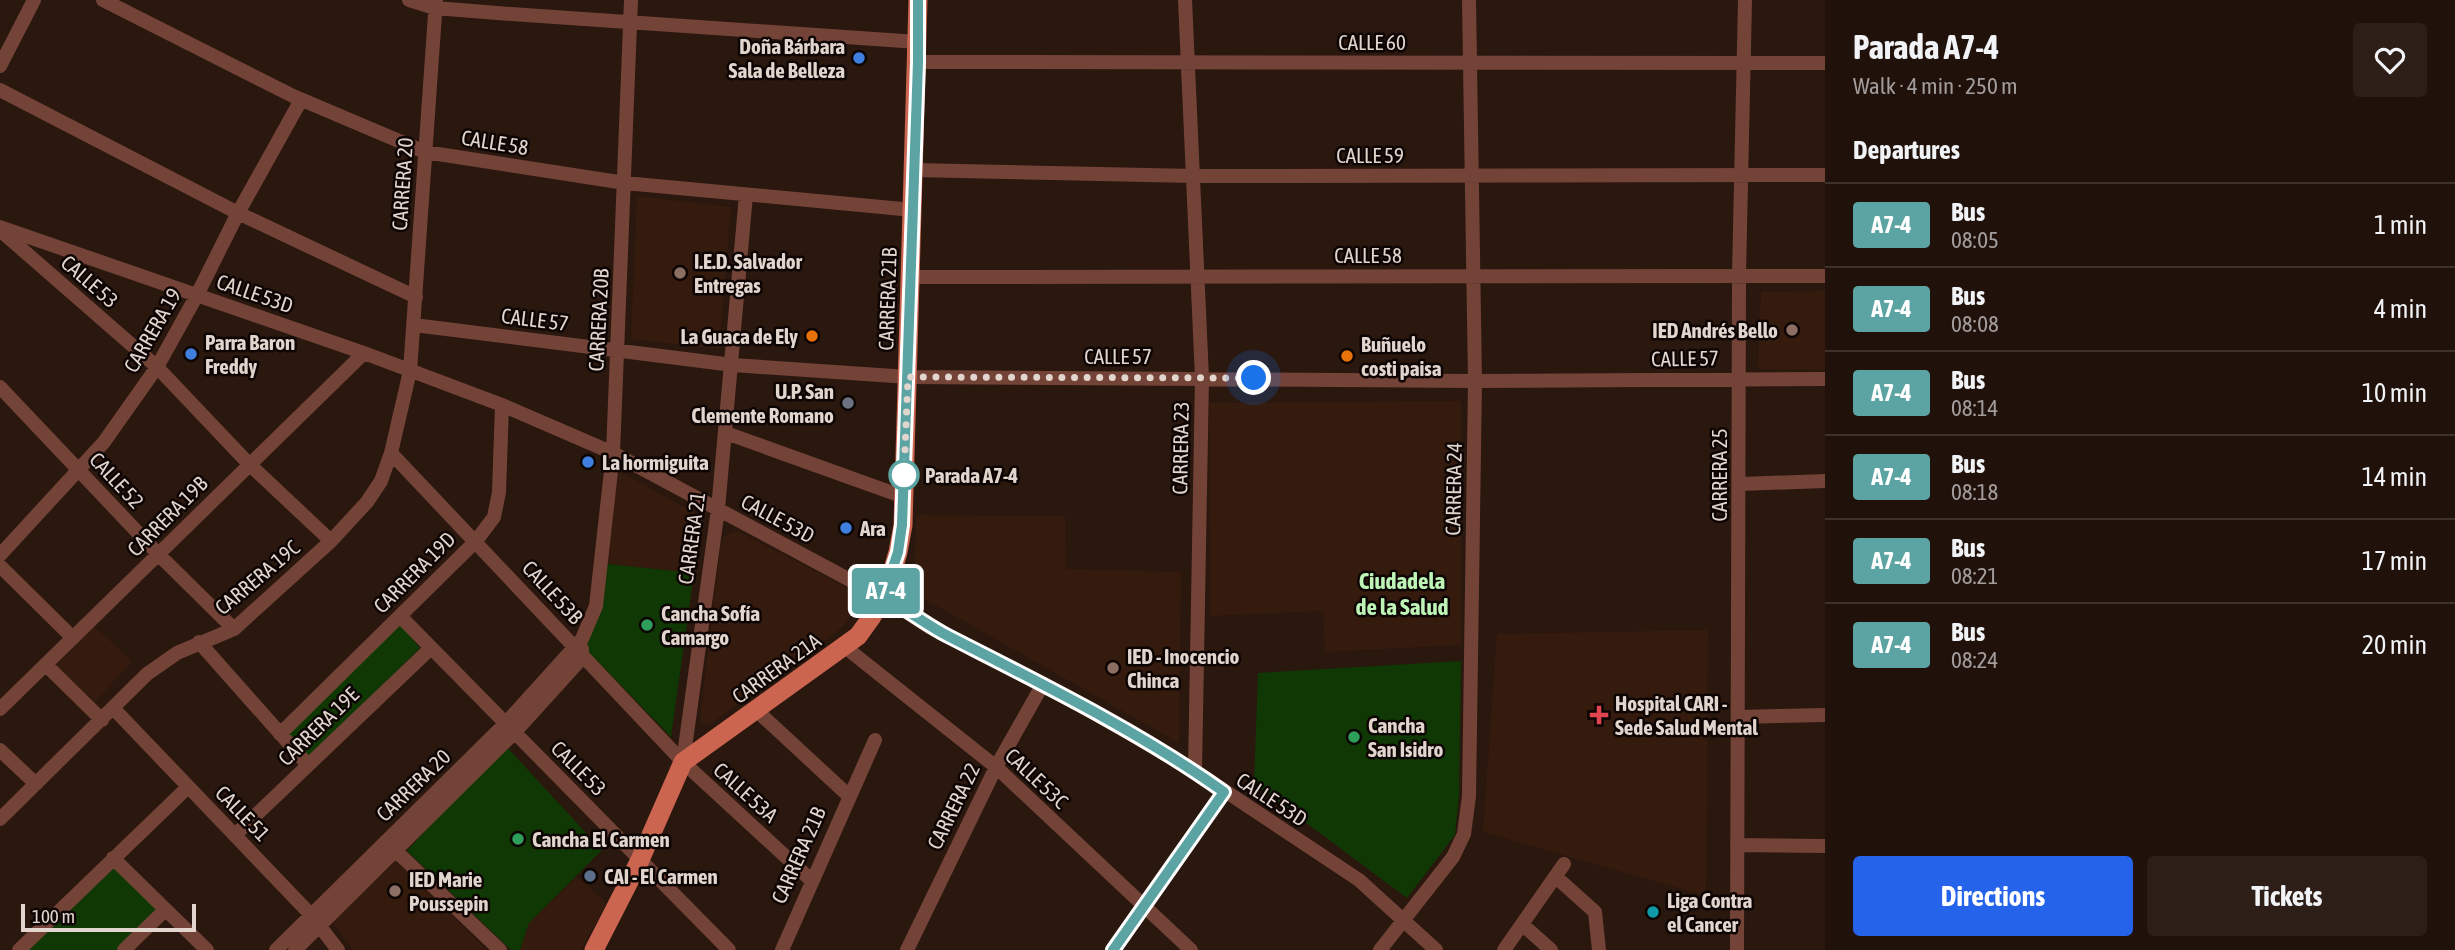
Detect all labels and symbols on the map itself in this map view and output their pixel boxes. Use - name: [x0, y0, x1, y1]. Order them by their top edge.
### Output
- street label: CALLE 60: [1338, 30, 1406, 54]
- place label: Doña Bárbara Sala de Belleza: [729, 34, 845, 82]
- marker: Doña Bárbara Sala de Belleza: [851, 50, 867, 66]
- street label: CALLE 58: [460, 125, 530, 159]
- street label: CARRERA 20: [387, 137, 417, 231]
- street label: CALLE 59: [1336, 143, 1404, 167]
- street label: CALLE 58: [1334, 243, 1402, 267]
- street label: CARRERA 21B: [873, 247, 901, 351]
- place label: I.E.D. Salvador Entregas: [694, 249, 803, 297]
- street label: CALLE 53: [57, 250, 123, 312]
- marker: I.E.D. Salvador Entregas: [672, 265, 688, 281]
- street label: CARRERA 20B: [583, 268, 613, 372]
- street label: CALLE 53D: [214, 269, 296, 317]
- street label: CARRERA 19: [118, 284, 186, 376]
- street label: CALLE 57: [500, 303, 570, 335]
- place label: IED Andrés Bello: [1652, 318, 1778, 342]
- marker: IED Andrés Bello: [1784, 322, 1800, 338]
- place label: La Guaca de Ely: [680, 324, 798, 348]
- marker: La Guaca de Ely: [804, 328, 820, 344]
- place label: Parra Baron Freddy: [205, 330, 295, 378]
- place label: Buñuelo costi paisa: [1361, 332, 1442, 380]
- street label: CALLE 57: [1084, 344, 1152, 368]
- street label: CALLE 57: [1651, 345, 1719, 371]
- marker: Parra Baron Freddy: [183, 346, 199, 362]
- marker: Buñuelo costi paisa: [1339, 348, 1355, 364]
- your location: [1236, 360, 1271, 395]
- place label: U.P. San Clemente Romano: [691, 379, 834, 427]
- marker: U.P. San Clemente Romano: [840, 395, 856, 411]
- street label: CARRERA 23: [1167, 401, 1193, 495]
- street label: CARRERA 25: [1707, 428, 1731, 522]
- street label: CARRERA 24: [1440, 442, 1466, 536]
- street label: CALLE 52: [85, 447, 149, 513]
- place label: La hormiguita: [602, 450, 709, 474]
- marker: La hormiguita: [580, 454, 596, 470]
- marker: Parada A7-4: [889, 460, 919, 490]
- place label: Parada A7-4: [925, 463, 1018, 487]
- street label: CARRERA 19B: [122, 471, 212, 561]
- street label: CALLE 53D: [737, 489, 819, 547]
- street label: CARRERA 21: [673, 490, 709, 586]
- place label: Ara: [859, 516, 886, 540]
- marker: Ara: [838, 520, 854, 536]
- street label: CARRERA 19D: [368, 526, 460, 618]
- street label: CARRERA 19C: [210, 534, 304, 619]
- street label: CALLE 53B: [518, 555, 588, 629]
- line badge: A7-4: [837, 568, 935, 614]
- district label: Ciudadela de la Salud: [1356, 568, 1449, 620]
- place label: Cancha Sofía Camargo: [661, 601, 760, 649]
- marker: Cancha Sofía Camargo: [639, 617, 655, 633]
- street label: CARRERA 21A: [727, 627, 825, 708]
- place label: IED - Inocencio Chinca: [1127, 644, 1240, 692]
- marker: IED - Inocencio Chinca: [1105, 660, 1121, 676]
- street label: CARRERA 19E: [273, 682, 363, 770]
- place label: Hospital CARI - Sede Salud Mental: [1615, 691, 1758, 739]
- marker: Hospital CARI - Sede Salud Mental: [1589, 705, 1609, 725]
- place label: Cancha San Isidro: [1368, 713, 1443, 761]
- marker: Cancha San Isidro: [1346, 729, 1362, 745]
- street label: CALLE 53: [547, 736, 611, 800]
- street label: CALLE 53C: [1001, 743, 1074, 813]
- street label: CARRERA 20: [371, 744, 455, 826]
- street label: CALLE 53A: [709, 757, 783, 827]
- street label: CARRERA 22: [922, 759, 984, 853]
- street label: CALLE 53D: [1232, 767, 1312, 831]
- street label: CALLE 51: [211, 780, 275, 846]
- street label: CARRERA 21B: [766, 803, 830, 907]
- place label: Cancha El Carmen: [532, 827, 670, 851]
- marker: Cancha El Carmen: [510, 831, 526, 847]
- place label: CAI - El Carmen: [604, 864, 718, 888]
- place label: IED Marie Poussepin: [409, 867, 488, 915]
- marker: CAI - El Carmen: [582, 868, 598, 884]
- marker: IED Marie Poussepin: [387, 883, 403, 899]
- place label: Liga Contra el Cancer: [1667, 888, 1753, 936]
- scale bar: [21, 901, 196, 933]
- marker: Liga Contra el Cancer: [1645, 904, 1661, 920]

